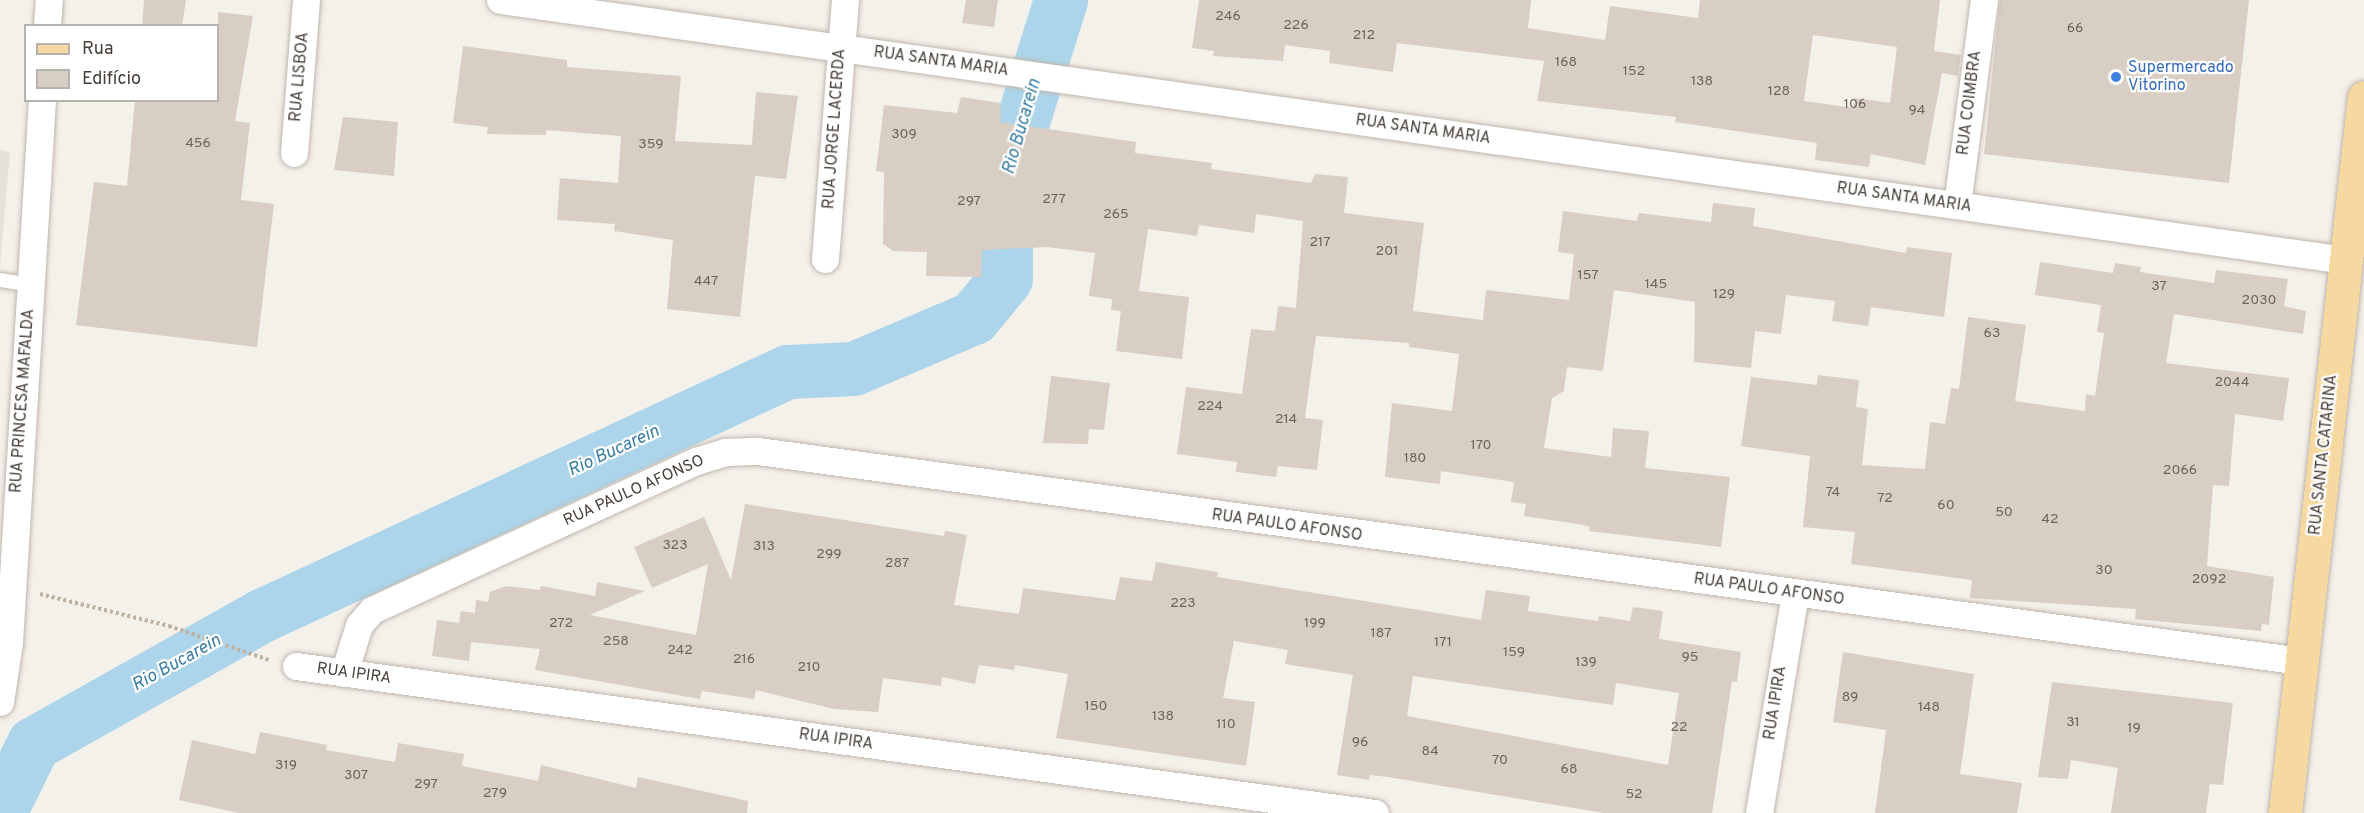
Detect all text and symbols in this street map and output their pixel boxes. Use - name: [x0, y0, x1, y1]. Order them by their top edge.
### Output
- house number: 246: [1215, 9, 1241, 25]
- house number: 226: [1283, 18, 1309, 34]
- house number: 66: [2067, 21, 2083, 37]
- legend: [24, 24, 219, 102]
- house number: 212: [1353, 28, 1375, 44]
- street label: RUA LISBOA: [286, 31, 314, 123]
- text: Rua: [82, 38, 113, 61]
- street label: RUA SANTA MARIA: [872, 43, 1010, 81]
- street label: RUA JORGE LACERDA: [820, 48, 850, 210]
- street label: RUA COIMBRA: [1954, 49, 1986, 157]
- house number: 168: [1555, 55, 1577, 71]
- place label: Supermercado Vitorino: [2128, 58, 2234, 96]
- house number: 152: [1623, 64, 1645, 80]
- text: Edifício: [82, 68, 141, 91]
- marker: Supermercado Vitorino: [2109, 70, 2123, 84]
- house number: 138: [1691, 74, 1713, 90]
- water label: Rio Bucarein: [999, 77, 1047, 177]
- house number: 128: [1768, 84, 1790, 100]
- house number: 106: [1844, 97, 1866, 113]
- house number: 94: [1908, 103, 1926, 119]
- street label: RUA SANTA MARIA: [1354, 111, 1492, 149]
- house number: 309: [891, 127, 917, 143]
- house number: 456: [185, 136, 211, 152]
- house number: 359: [638, 137, 664, 153]
- street label: RUA SANTA MARIA: [1835, 179, 1973, 217]
- house number: 277: [1042, 192, 1066, 208]
- house number: 297: [957, 194, 981, 210]
- house number: 265: [1103, 207, 1129, 223]
- house number: 217: [1309, 235, 1331, 251]
- house number: 201: [1376, 244, 1398, 260]
- house number: 157: [1577, 268, 1599, 284]
- house number: 447: [694, 274, 718, 290]
- house number: 145: [1645, 277, 1667, 293]
- house number: 37: [2151, 279, 2167, 295]
- house number: 129: [1713, 287, 1735, 303]
- house number: 2030: [2242, 293, 2276, 309]
- street label: RUA PRINCESA MAFALDA: [7, 308, 39, 494]
- house number: 63: [1984, 326, 2000, 342]
- street label: RUA SANTA CATARINA: [2306, 373, 2342, 537]
- house number: 2044: [2215, 375, 2249, 391]
- house number: 224: [1197, 399, 1223, 415]
- house number: 214: [1275, 412, 1297, 428]
- water label: Rio Bucarein: [565, 421, 663, 483]
- house number: 170: [1470, 438, 1492, 454]
- street label: RUA PAULO AFONSO: [560, 451, 708, 531]
- house number: 180: [1404, 451, 1426, 467]
- house number: 2066: [2163, 463, 2197, 479]
- house number: 74: [1826, 485, 1840, 501]
- house number: 72: [1877, 491, 1893, 507]
- house number: 60: [1937, 498, 1955, 514]
- house number: 50: [1995, 505, 2013, 521]
- street label: RUA PAULO AFONSO: [1210, 506, 1364, 546]
- house number: 42: [2041, 512, 2059, 528]
- house number: 323: [662, 538, 688, 554]
- house number: 313: [753, 539, 775, 555]
- house number: 299: [816, 547, 842, 563]
- house number: 287: [885, 556, 909, 572]
- house number: 30: [2095, 563, 2113, 579]
- street label: RUA PAULO AFONSO: [1692, 570, 1846, 610]
- house number: 2092: [2192, 572, 2226, 588]
- house number: 223: [1170, 596, 1196, 612]
- house number: 272: [549, 616, 573, 632]
- house number: 199: [1304, 616, 1326, 632]
- house number: 187: [1371, 626, 1391, 642]
- water label: Rio Bucarein: [129, 631, 225, 697]
- house number: 258: [603, 634, 629, 650]
- house number: 171: [1434, 635, 1452, 651]
- house number: 242: [667, 643, 693, 659]
- house number: 159: [1503, 645, 1525, 661]
- house number: 95: [1681, 650, 1699, 666]
- house number: 216: [733, 652, 755, 668]
- house number: 139: [1575, 655, 1597, 671]
- street label: RUA IPIRA: [315, 659, 393, 689]
- house number: 210: [798, 660, 820, 676]
- street label: RUA IPIRA: [1761, 664, 1791, 742]
- house number: 89: [1842, 690, 1858, 706]
- house number: 150: [1085, 699, 1107, 715]
- house number: 148: [1918, 700, 1940, 716]
- house number: 138: [1152, 709, 1174, 725]
- house number: 31: [2066, 715, 2080, 731]
- house number: 110: [1216, 717, 1236, 733]
- house number: 22: [1670, 720, 1688, 736]
- house number: 19: [2127, 721, 2141, 737]
- street label: RUA IPIRA: [797, 725, 875, 755]
- house number: 96: [1352, 735, 1368, 751]
- house number: 84: [1421, 744, 1439, 760]
- house number: 70: [1492, 753, 1508, 769]
- house number: 319: [275, 758, 297, 774]
- house number: 68: [1561, 762, 1577, 778]
- house number: 307: [344, 768, 368, 784]
- house number: 297: [414, 777, 438, 793]
- house number: 279: [483, 786, 507, 802]
- house number: 52: [1625, 787, 1643, 803]

